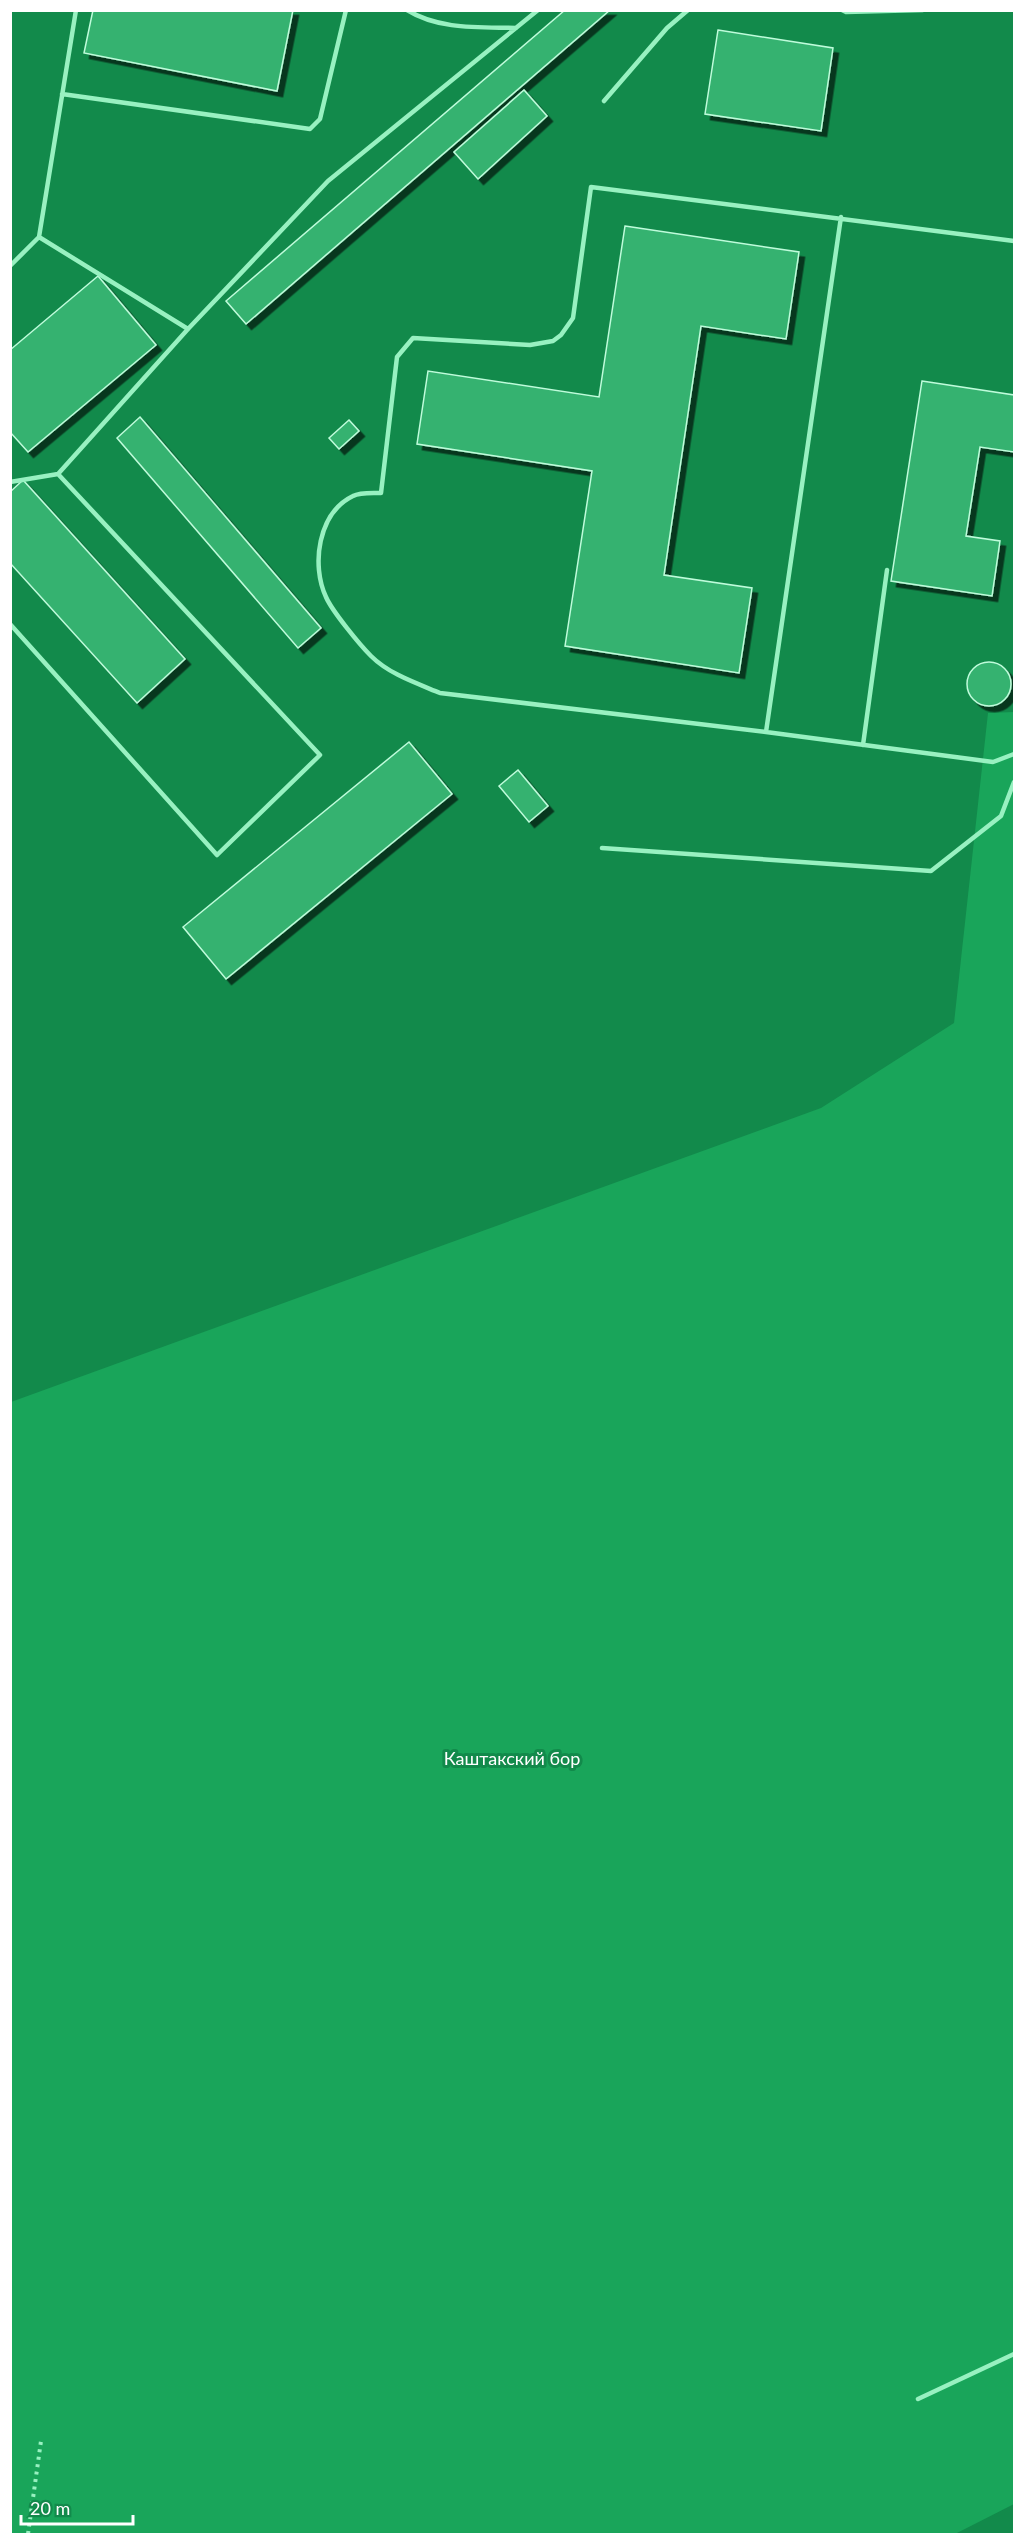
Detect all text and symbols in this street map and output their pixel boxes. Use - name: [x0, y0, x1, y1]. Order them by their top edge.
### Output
- park label: Каштакский бор: [444, 1747, 580, 1769]
- scale bar: [21, 2488, 134, 2526]
- text: 20 m: [30, 2497, 70, 2519]

